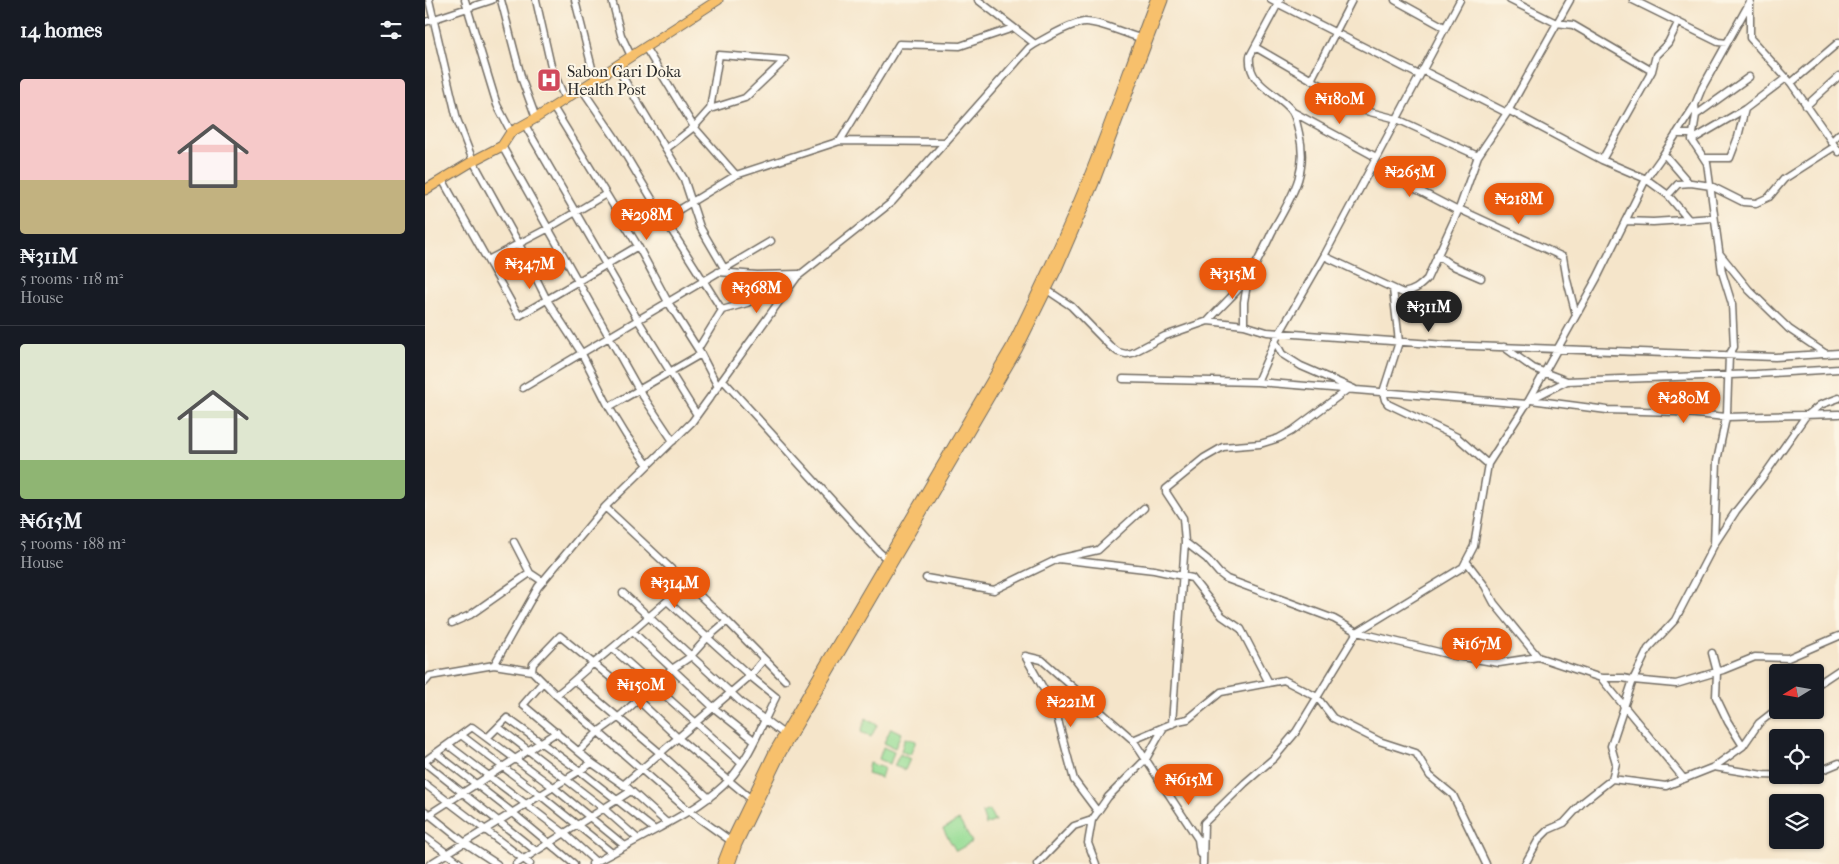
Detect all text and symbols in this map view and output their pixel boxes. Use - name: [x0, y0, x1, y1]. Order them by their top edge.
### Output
- icon: filters: [377, 16, 405, 44]
- text: 14 homes: [20, 18, 102, 42]
- place label: Sabon Gari Doka Health Post: [567, 62, 682, 99]
- hospital icon: Sabon Gari Doka Health Post: [536, 67, 562, 93]
- pin: ₦180M: [1305, 82, 1375, 125]
- text: ₦180M: [1316, 89, 1364, 108]
- icon: home: [168, 111, 258, 201]
- pin: ₦265M: [1375, 156, 1445, 198]
- text: ₦265M: [1385, 162, 1435, 181]
- pin: ₦218M: [1484, 182, 1554, 225]
- text: ₦218M: [1495, 189, 1543, 208]
- pin: ₦298M: [612, 198, 682, 241]
- text: ₦298M: [622, 205, 672, 224]
- text: ₦311M: [20, 244, 78, 268]
- pin: ₦347M: [495, 248, 565, 290]
- text: ₦347M: [505, 254, 555, 273]
- pin: ₦315M: [1198, 258, 1268, 300]
- text: ₦315M: [1210, 264, 1256, 283]
- text: 5 rooms · 118 m²: [20, 269, 123, 288]
- pin: ₦368M: [722, 272, 792, 314]
- text: ₦368M: [732, 278, 782, 297]
- text: House: [20, 288, 63, 307]
- pin: ₦311M: [1394, 290, 1464, 333]
- text: ₦311M: [1407, 297, 1451, 316]
- icon: home: [168, 377, 258, 467]
- pin: ₦280M: [1649, 382, 1719, 424]
- text: ₦280M: [1658, 388, 1710, 407]
- text: ₦615M: [20, 509, 82, 533]
- text: 5 rooms · 188 m²: [20, 534, 126, 553]
- text: House: [20, 553, 63, 572]
- pin: ₦314M: [640, 566, 710, 609]
- text: ₦314M: [651, 573, 699, 592]
- pin: ₦167M: [1442, 628, 1512, 670]
- text: ₦167M: [1453, 634, 1501, 653]
- north arrow: [1769, 664, 1824, 719]
- map controls: [1769, 664, 1824, 849]
- pin: ₦150M: [606, 668, 676, 711]
- text: ₦150M: [617, 675, 665, 694]
- pin: ₦221M: [1036, 686, 1106, 728]
- text: ₦221M: [1047, 692, 1095, 711]
- button: locate: [1769, 729, 1824, 784]
- pin: ₦615M: [1154, 764, 1224, 806]
- text: ₦615M: [1165, 770, 1213, 789]
- button: layers: [1769, 794, 1824, 849]

